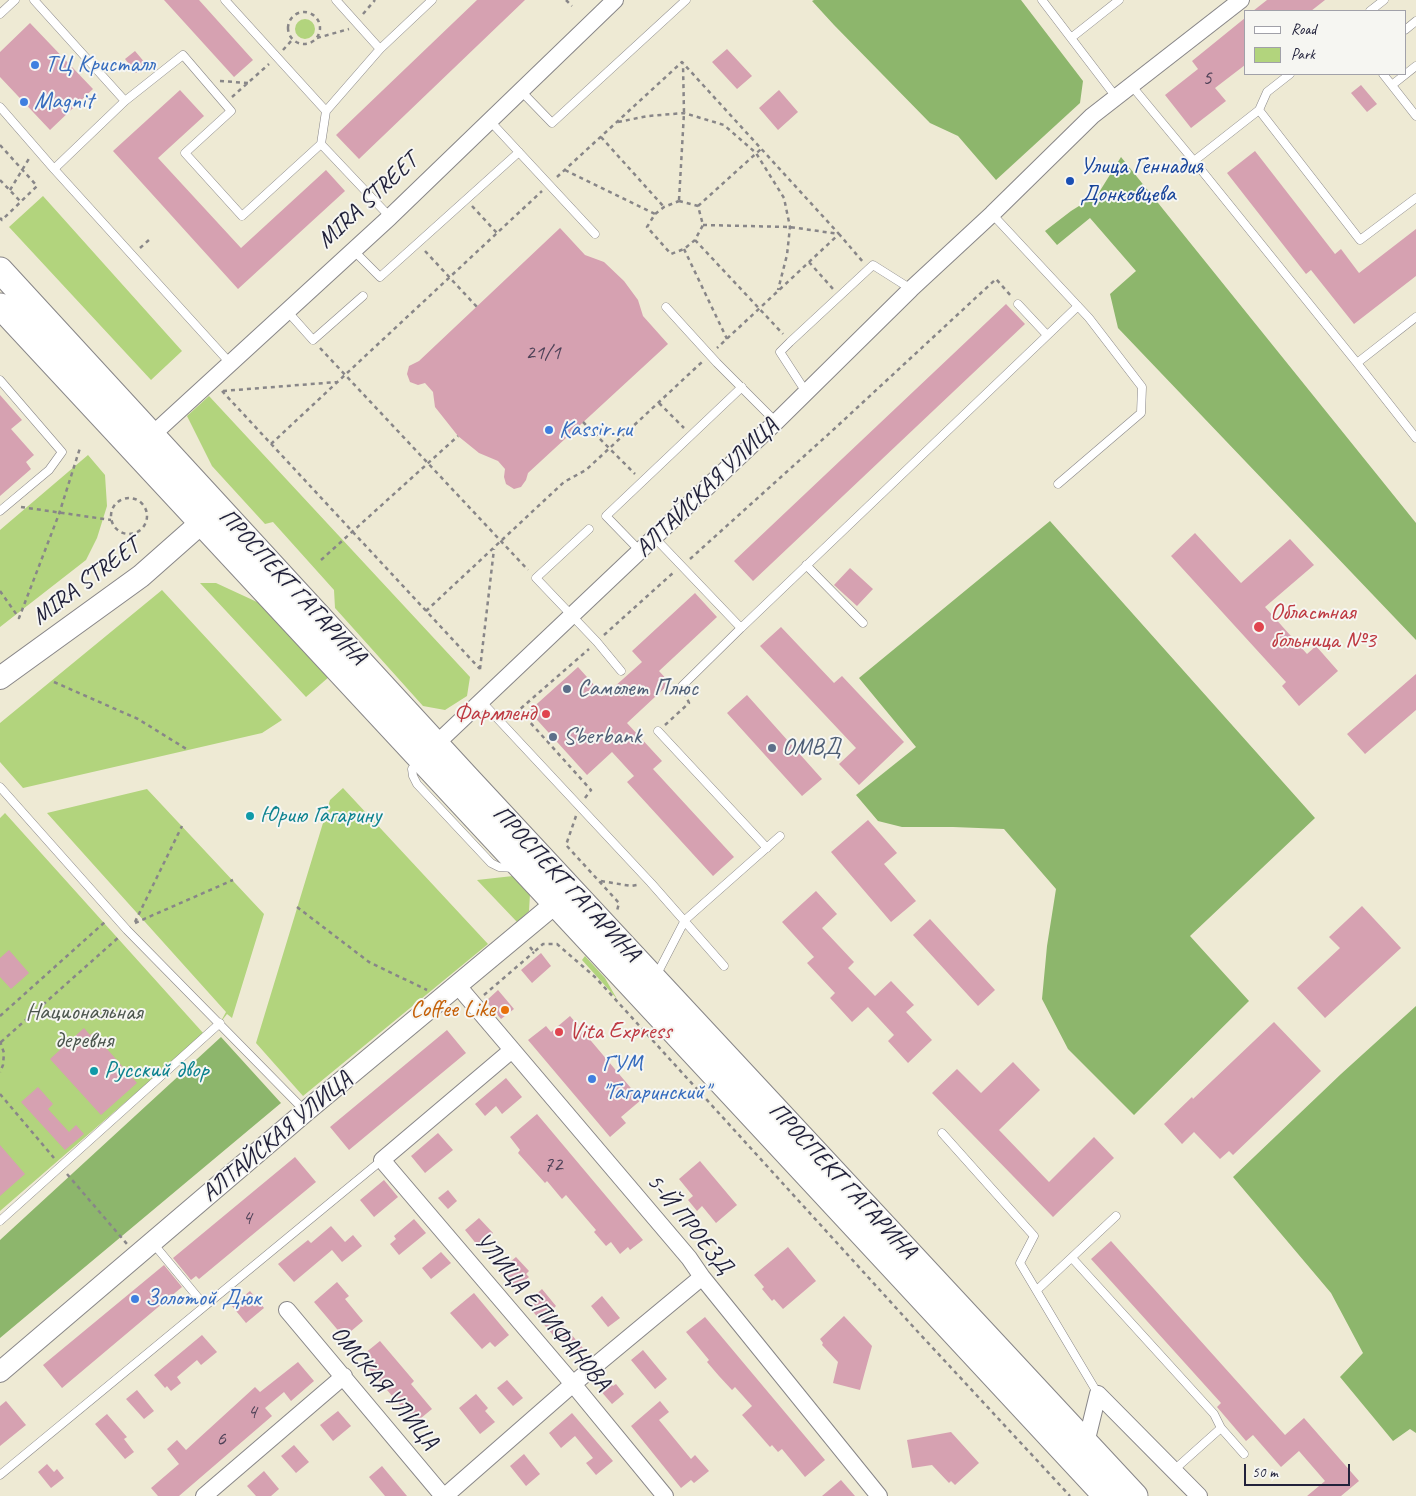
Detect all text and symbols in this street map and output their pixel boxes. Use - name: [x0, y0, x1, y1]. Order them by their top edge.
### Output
- legend: [1244, 10, 1406, 75]
- text: Road: [1291, 20, 1316, 39]
- text: Park: [1291, 45, 1315, 64]
- place label: ТЦ Кристалл: [45, 51, 155, 79]
- marker: ТЦ Кристалл: [29, 59, 41, 71]
- house number: 5: [1202, 65, 1212, 91]
- place label: Magnit: [34, 88, 94, 116]
- marker: Magnit: [18, 96, 30, 108]
- street label: MIRA STREET: [312, 147, 424, 255]
- place label: Улица Геннадия Донковцева: [1080, 153, 1203, 209]
- marker: Улица Геннадия Донковцева: [1064, 175, 1076, 187]
- house number: 21/1: [525, 340, 561, 366]
- street label: АЛТАЙСКАЯ УЛИЦА: [630, 413, 784, 563]
- place label: Kassir.ru: [559, 416, 632, 444]
- marker: Kassir.ru: [543, 424, 555, 436]
- street label: ПРОСПЕКТ ГАГАРИНА: [212, 503, 372, 671]
- street label: MIRA STREET: [26, 532, 146, 632]
- place label: Областная больница №3: [1270, 599, 1376, 655]
- marker: Областная больница №3: [1252, 620, 1266, 634]
- place label: Самолет Плюс: [577, 675, 698, 703]
- marker: Самолет Плюс: [561, 683, 573, 695]
- place label: Фармленд: [454, 700, 536, 728]
- marker: Фармленд: [540, 708, 552, 720]
- place label: Sberbank: [563, 723, 641, 751]
- marker: Sberbank: [547, 731, 559, 743]
- place label: ОМВД: [782, 734, 840, 762]
- marker: ОМВД: [766, 742, 778, 754]
- street label: ПРОСПЕКТ ГАГАРИНА: [486, 800, 646, 968]
- place label: Юрию Гагарину: [260, 802, 381, 830]
- marker: Юрию Гагарину: [244, 810, 256, 822]
- place label: Coffee Like: [410, 996, 495, 1024]
- park label: Национальная деревня: [26, 999, 142, 1055]
- marker: Coffee Like: [499, 1004, 511, 1016]
- place label: Vita Express: [569, 1018, 672, 1046]
- marker: Vita Express: [553, 1026, 565, 1038]
- place label: ГУМ "Гагаринский": [602, 1051, 710, 1107]
- place label: Русский двор: [104, 1057, 209, 1085]
- marker: Русский двор: [88, 1065, 100, 1077]
- street label: АЛТАЙСКАЯ УЛИЦА: [196, 1066, 358, 1208]
- marker: ГУМ "Гагаринский": [586, 1073, 598, 1085]
- street label: ПРОСПЕКТ ГАГАРИНА: [762, 1097, 922, 1265]
- house number: 72: [544, 1152, 562, 1178]
- street label: 5-Й ПРОЕЗД: [640, 1168, 738, 1280]
- house number: 4: [242, 1205, 252, 1231]
- street label: УЛИЦА ЕПИФАНОВА: [468, 1227, 616, 1397]
- place label: Золотой Дюк: [145, 1285, 261, 1313]
- marker: Золотой Дюк: [129, 1293, 141, 1305]
- street label: ОМСКАЯ УЛИЦА: [324, 1320, 444, 1456]
- house number: 4: [247, 1399, 257, 1425]
- house number: 6: [216, 1426, 226, 1452]
- scale bar: [1246, 1454, 1352, 1486]
- text: 50 m: [1252, 1463, 1278, 1482]

